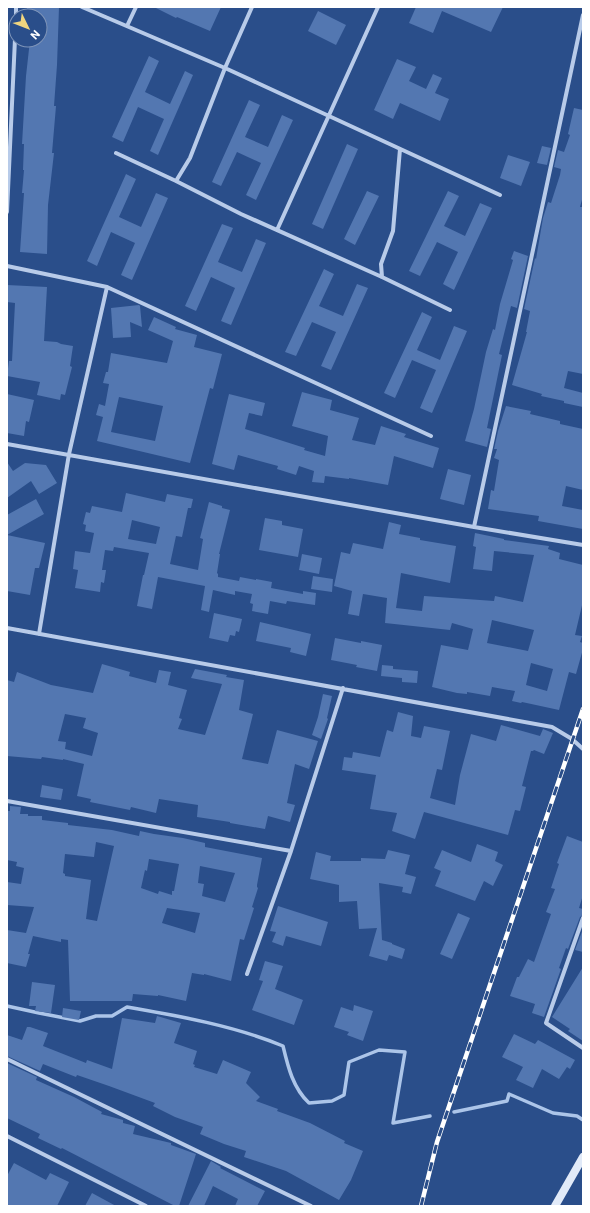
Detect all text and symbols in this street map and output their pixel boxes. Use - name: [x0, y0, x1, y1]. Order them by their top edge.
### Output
- north arrow: [8, 8, 48, 48]
- text: N: [27, 27, 42, 42]

